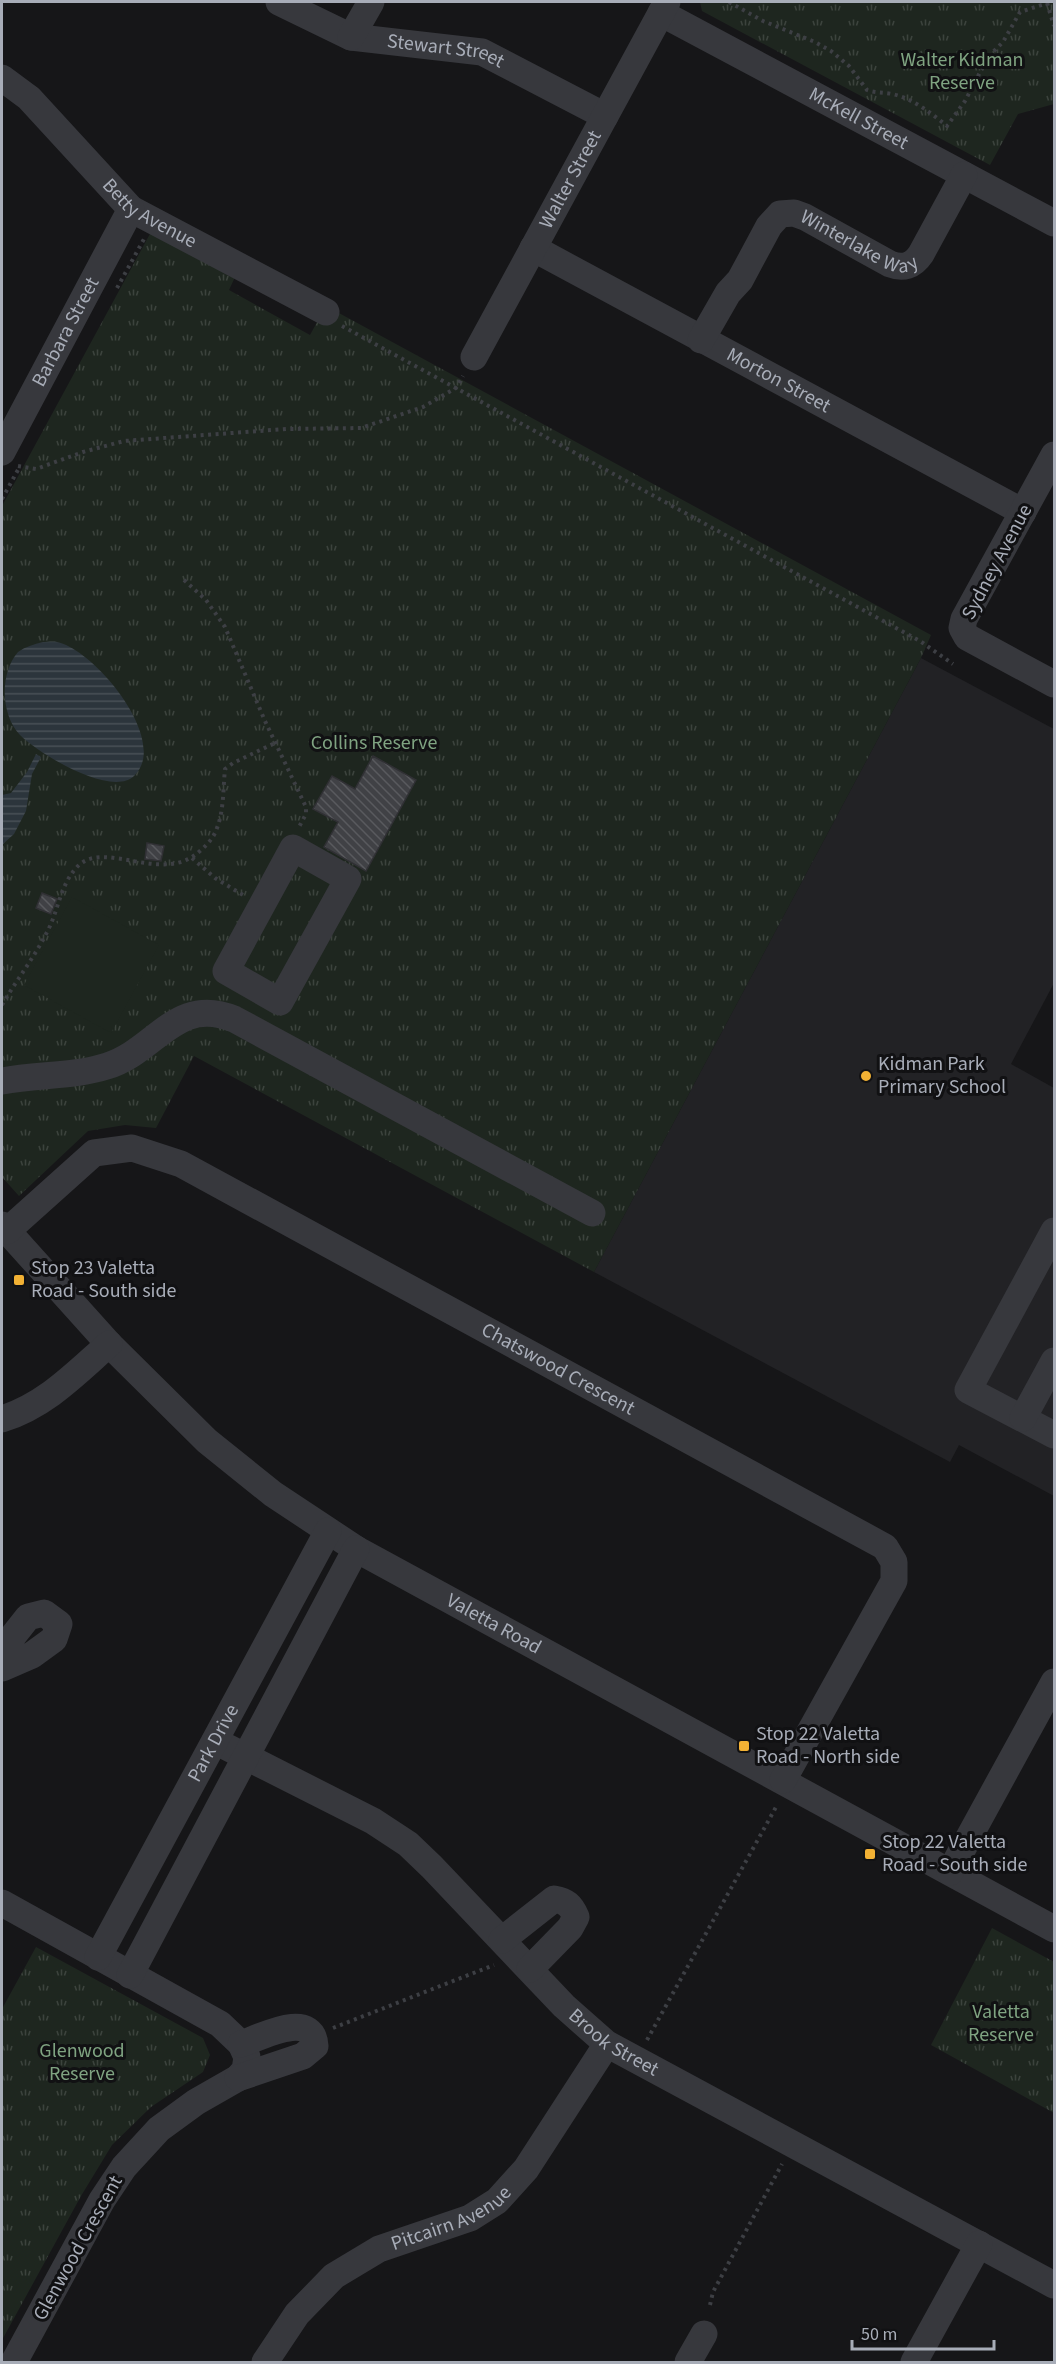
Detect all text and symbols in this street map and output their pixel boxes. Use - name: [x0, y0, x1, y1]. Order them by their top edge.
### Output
- street label: Stewart Street: [386, 27, 510, 75]
- park label: Walter Kidman Reserve: [900, 46, 1024, 97]
- street label: McKell Street: [804, 80, 914, 157]
- street label: Walter Street: [532, 125, 609, 234]
- street label: Betty Avenue: [96, 172, 202, 255]
- street label: Winterlake Way: [795, 203, 924, 281]
- street label: Barbara Street: [25, 272, 106, 392]
- street label: Morton Street: [721, 341, 836, 420]
- street label: Sydney Avenue: [955, 499, 1039, 625]
- park label: Collins Reserve: [311, 729, 437, 757]
- place label: Kidman Park Primary School: [878, 1050, 1006, 1101]
- marker: Kidman Park Primary School: [859, 1069, 873, 1083]
- place label: Stop 23 Valetta Road - South side: [31, 1254, 177, 1305]
- marker: Stop 23 Valetta Road - South side: [12, 1273, 26, 1287]
- street label: Chatswood Crescent: [476, 1316, 640, 1422]
- street label: Valetta Road: [441, 1587, 546, 1661]
- street label: Park Drive: [181, 1699, 246, 1787]
- place label: Stop 22 Valetta Road - North side: [756, 1720, 900, 1771]
- marker: Stop 22 Valetta Road - North side: [737, 1739, 751, 1753]
- place label: Stop 22 Valetta Road - South side: [882, 1828, 1028, 1879]
- marker: Stop 22 Valetta Road - South side: [863, 1847, 877, 1861]
- park label: Valetta Reserve: [968, 1998, 1034, 2049]
- street label: Brook Street: [562, 2002, 664, 2083]
- park label: Glenwood Reserve: [39, 2037, 125, 2088]
- street label: Glenwood Crescent: [26, 2170, 130, 2326]
- street label: Pitcairn Avenue: [387, 2180, 518, 2258]
- scale bar: [852, 2313, 994, 2351]
- text: 50 m: [861, 2322, 897, 2347]

